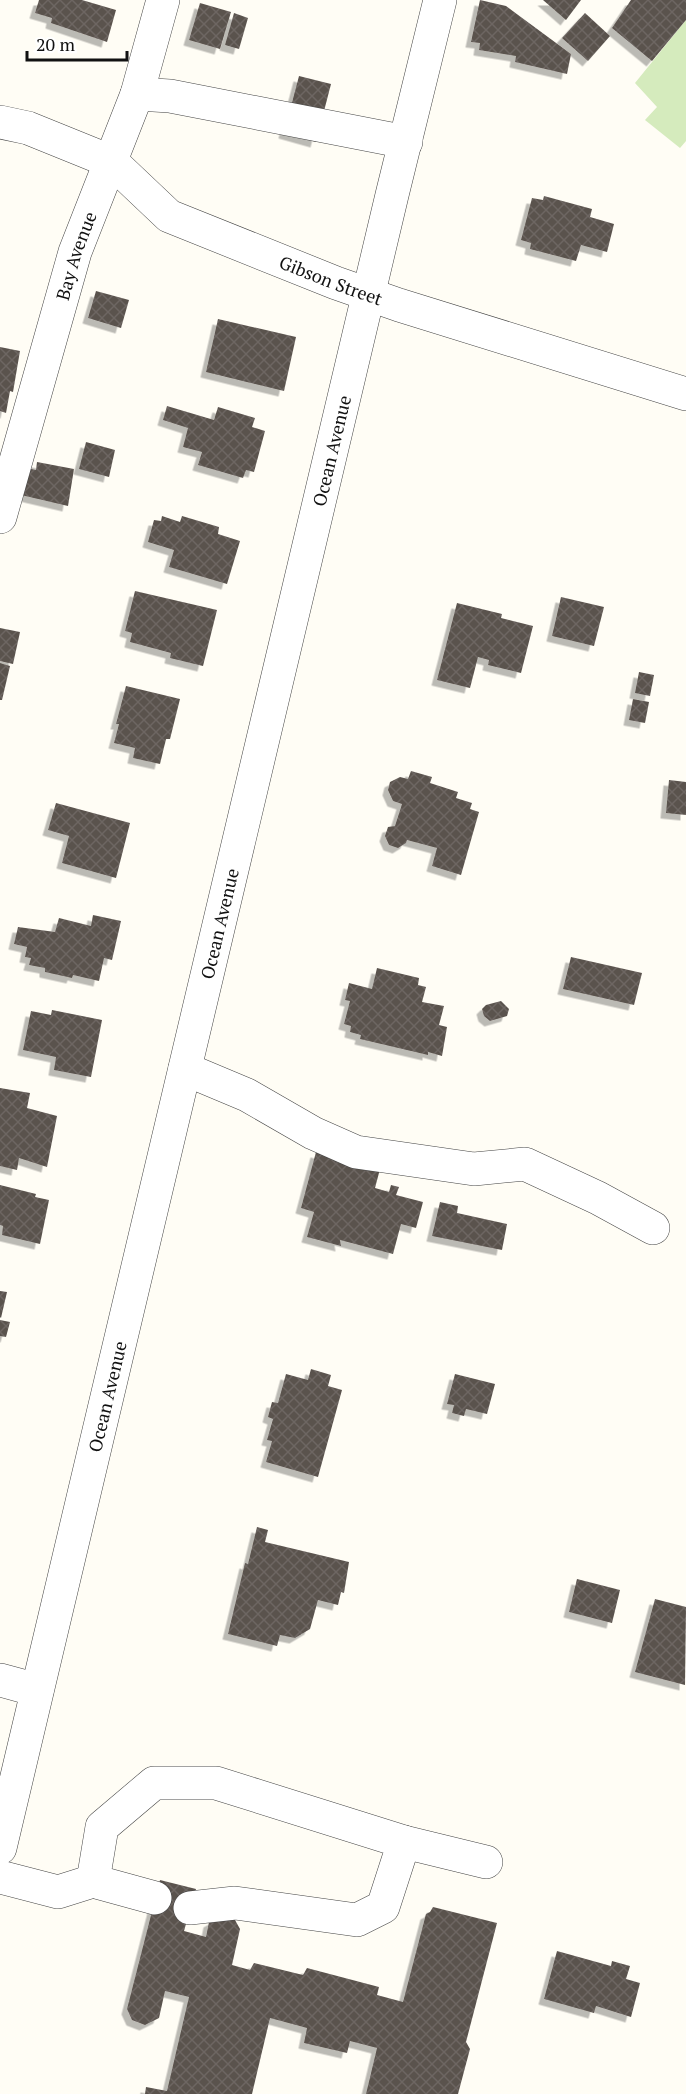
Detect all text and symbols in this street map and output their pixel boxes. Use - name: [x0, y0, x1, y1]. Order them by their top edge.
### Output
- scale bar: [27, 24, 128, 62]
- text: 20 m: [36, 32, 76, 56]
- street label: Bay Avenue: [50, 208, 102, 303]
- street label: Gibson Street: [276, 250, 386, 310]
- street label: Ocean Avenue: [307, 393, 356, 509]
- street label: Ocean Avenue: [194, 866, 244, 982]
- street label: Ocean Avenue: [82, 1339, 132, 1454]

